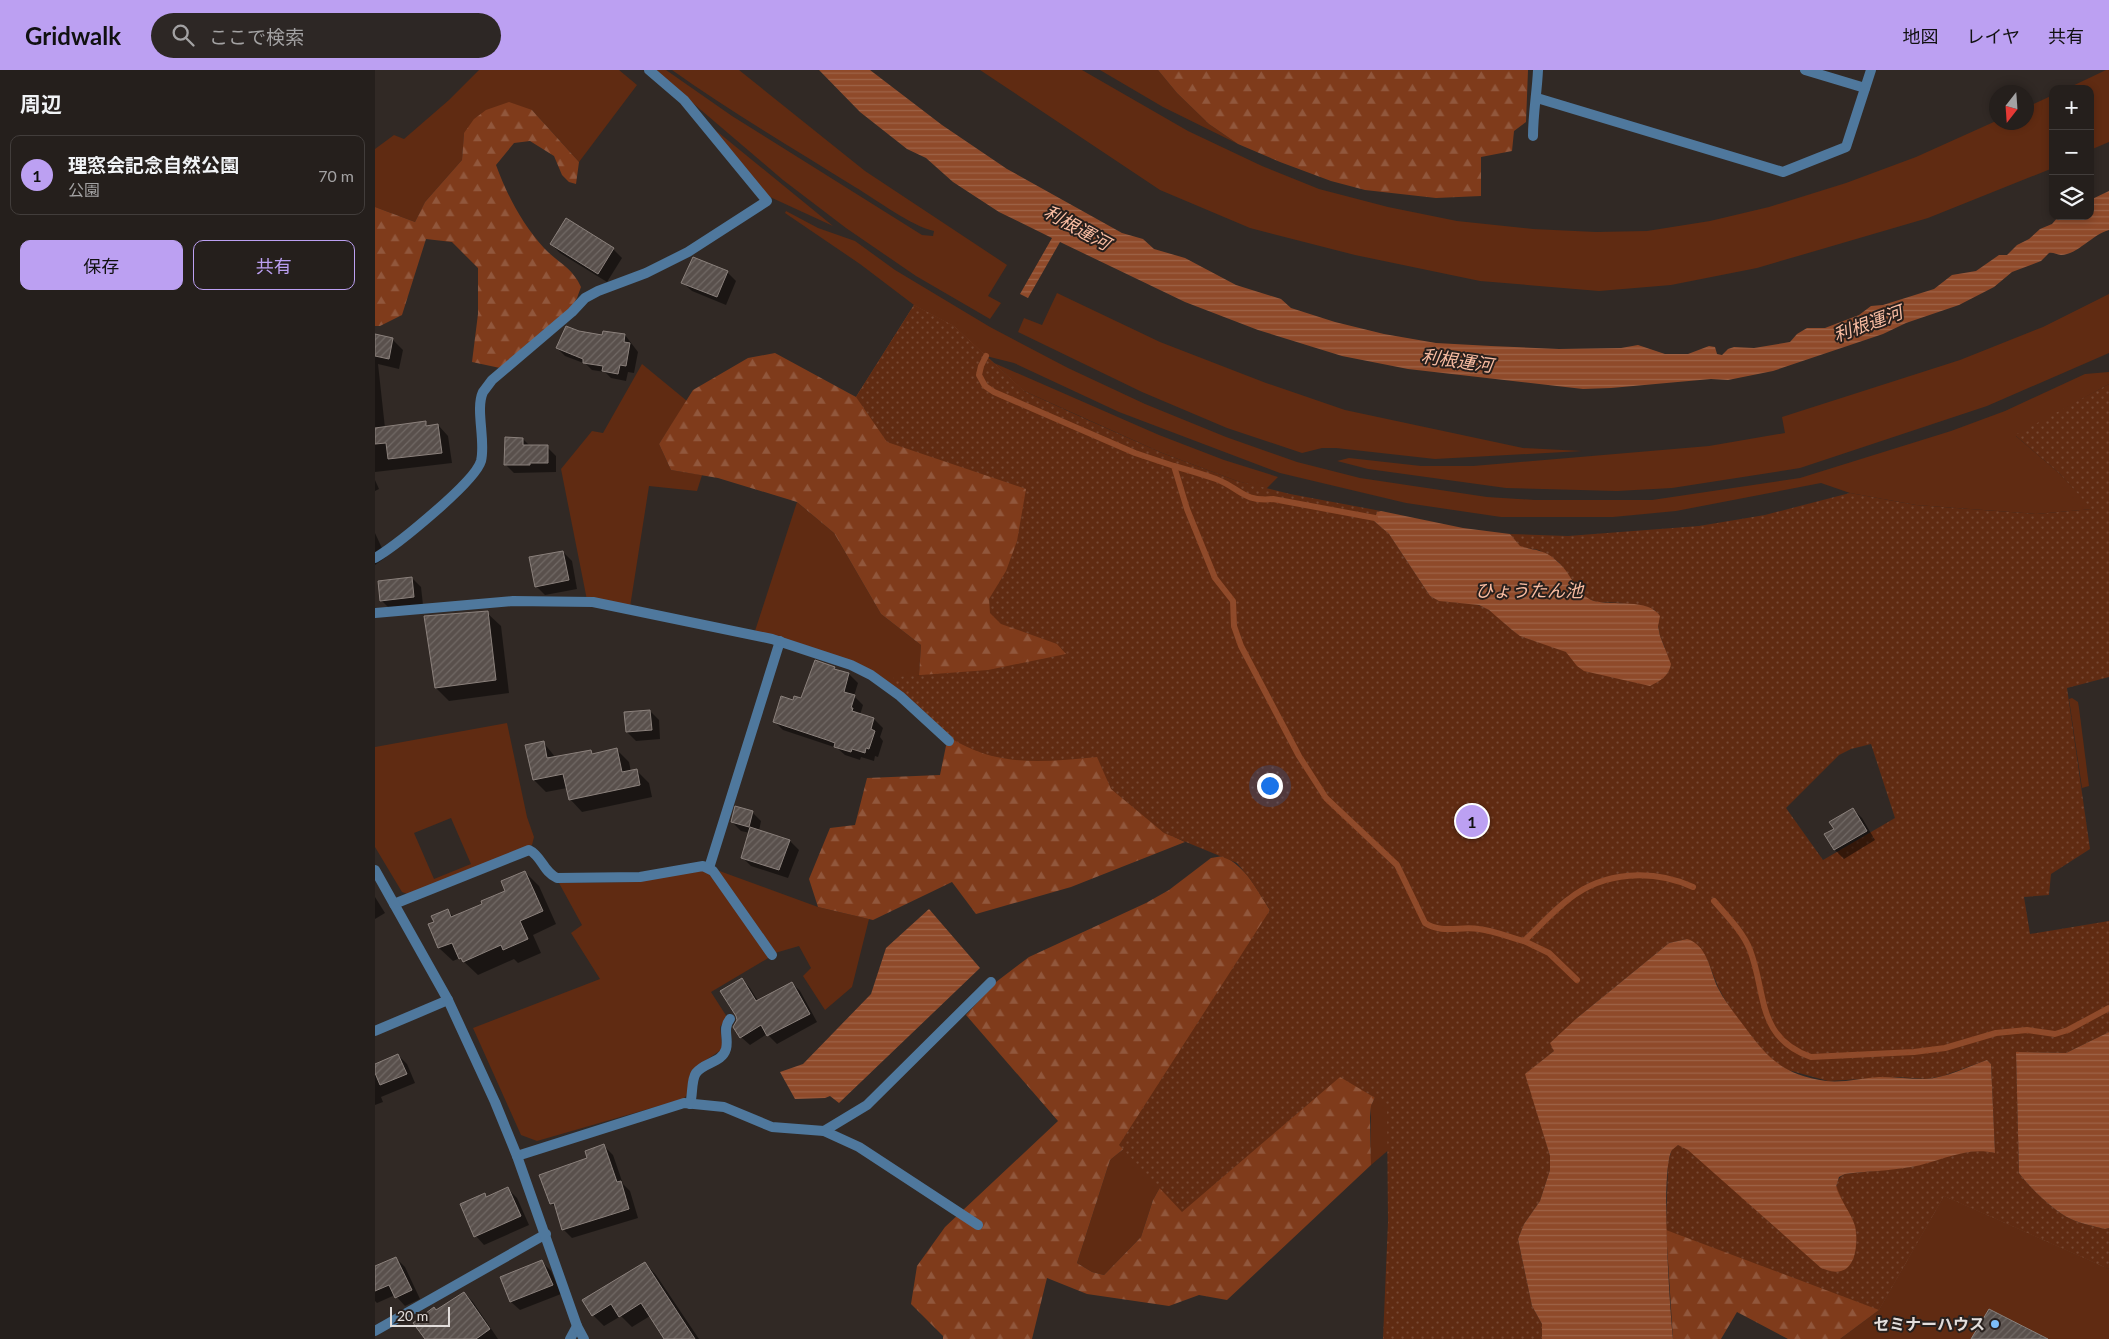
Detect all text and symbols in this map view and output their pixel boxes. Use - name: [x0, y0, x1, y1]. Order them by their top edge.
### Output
- search box: [151, 13, 501, 58]
- text: Gridwalk: [25, 21, 121, 50]
- icon: search: [169, 21, 197, 49]
- text: ここで検索: [209, 25, 304, 48]
- text: 地図: [1903, 25, 1939, 47]
- text: レイヤ: [1967, 25, 2020, 47]
- text: 共有: [2048, 25, 2084, 47]
- north arrow: [1989, 85, 2034, 130]
- map controls: [2049, 85, 2094, 220]
- button: +: [2049, 85, 2094, 130]
- text: 周辺: [20, 91, 62, 116]
- button: −: [2049, 130, 2094, 175]
- text: 理窓会記念自然公園: [68, 153, 239, 176]
- text: 1: [32, 166, 42, 185]
- text: 70 m: [318, 166, 354, 185]
- button: layers: [2049, 175, 2094, 220]
- text: 公園: [68, 180, 100, 199]
- water label: 利根運河: [1041, 200, 1117, 256]
- button: 保存: [20, 240, 183, 290]
- button: 共有: [193, 240, 355, 290]
- water label: 利根運河: [1830, 299, 1908, 346]
- water label: 利根運河: [1420, 344, 1497, 376]
- water label: ひょうたん池: [1475, 579, 1585, 601]
- your location: [1257, 773, 1283, 799]
- pin: 1: [1456, 802, 1488, 840]
- scale bar: [390, 1304, 450, 1327]
- text: 20 m: [397, 1307, 428, 1324]
- place label: セミナーハウス: [1873, 1314, 1985, 1333]
- marker: セミナーハウス: [1989, 1318, 2001, 1330]

